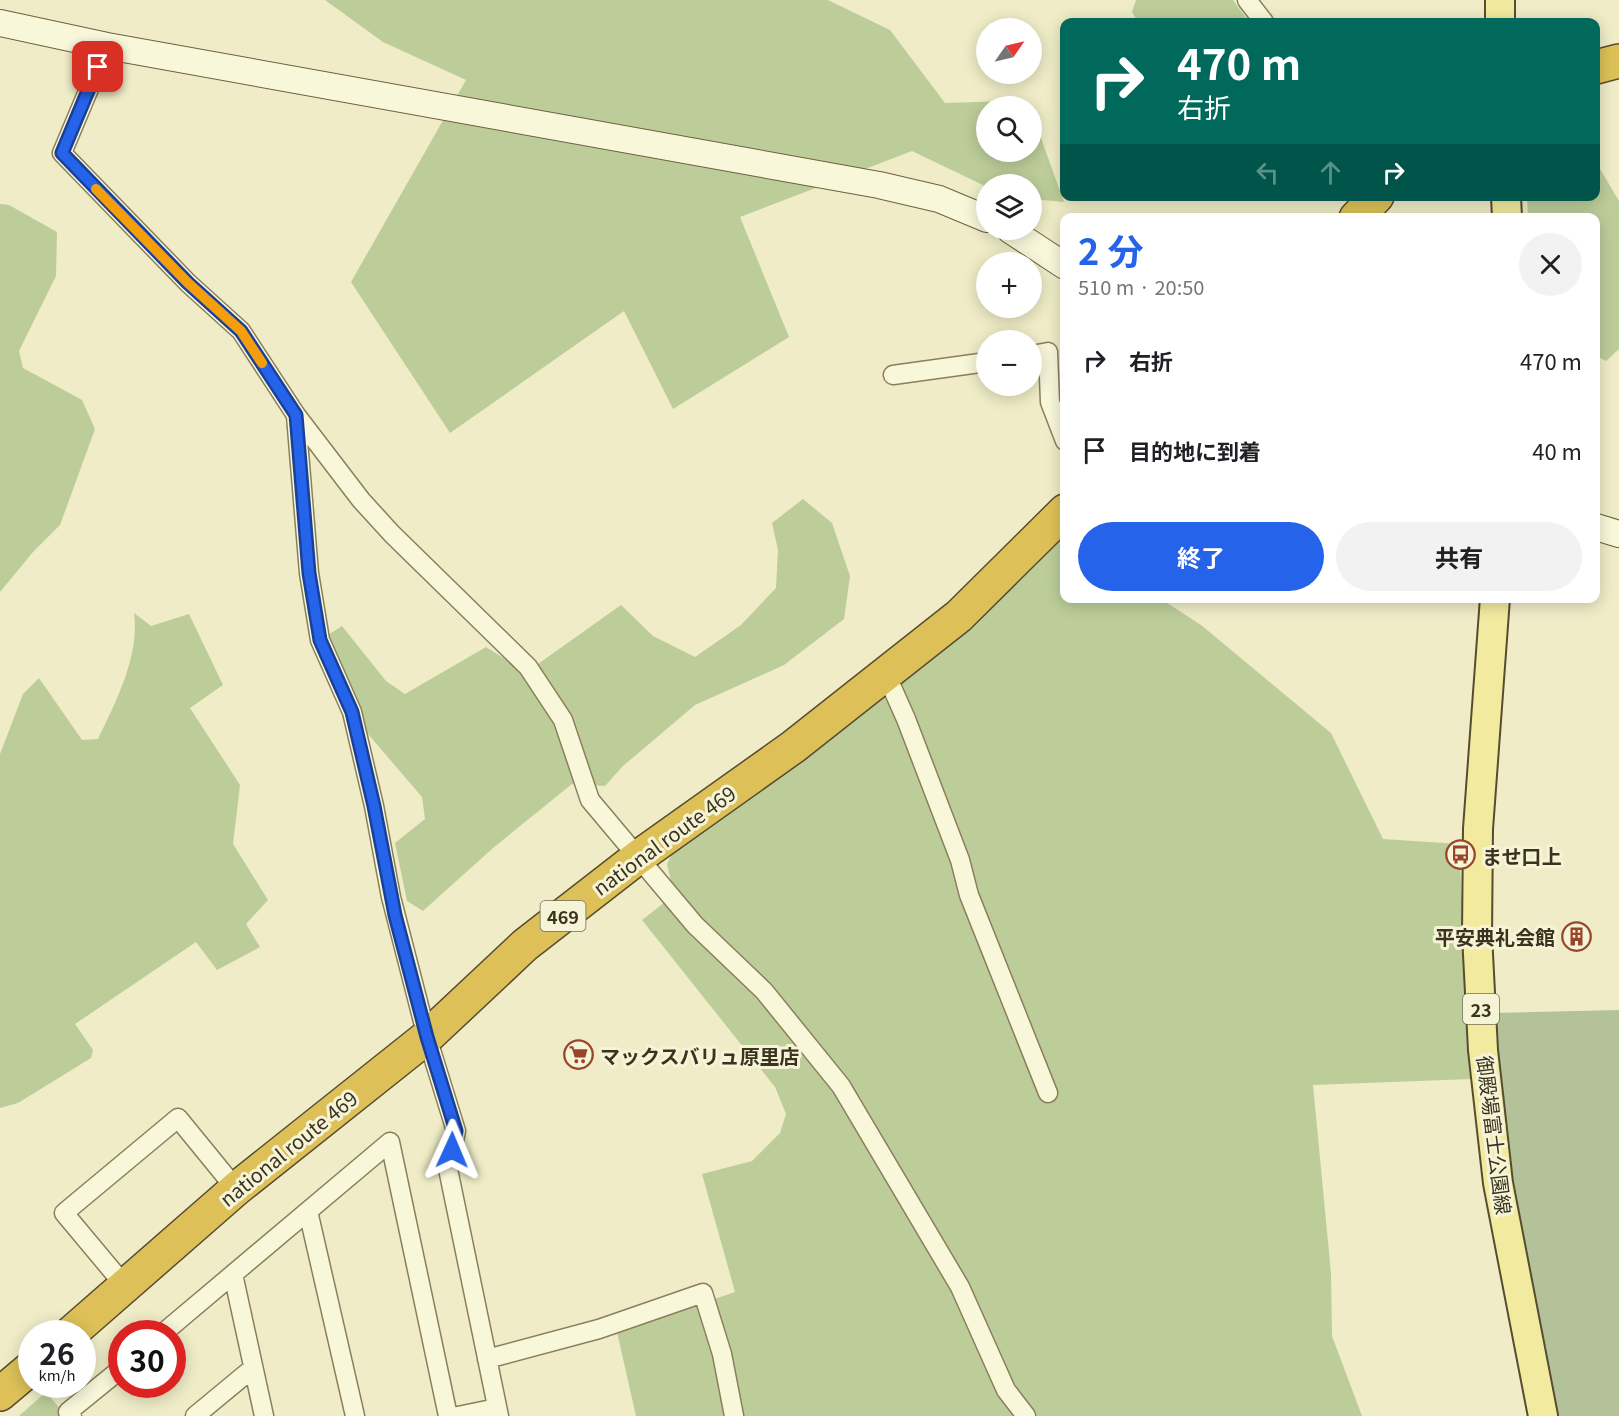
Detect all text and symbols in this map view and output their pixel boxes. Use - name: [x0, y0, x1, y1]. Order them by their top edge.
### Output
- north arrow: [976, 18, 1042, 84]
- map controls: [976, 18, 1042, 396]
- text: 470 m: [1177, 31, 1301, 92]
- pin: [72, 41, 123, 92]
- icon: right: [1078, 42, 1156, 120]
- icon: arrive: [81, 50, 114, 83]
- text: 右折: [1177, 87, 1231, 126]
- button: search: [976, 96, 1042, 162]
- icon: left: [1251, 156, 1284, 189]
- icon: ahead: [1314, 156, 1347, 189]
- icon: right: [1377, 156, 1410, 189]
- button: layers: [976, 174, 1042, 240]
- text: 2 分: [1078, 223, 1143, 275]
- button: close: [1519, 233, 1582, 296]
- button: +: [976, 252, 1042, 318]
- text: 510 m · 20:50: [1078, 272, 1204, 301]
- button: −: [976, 330, 1042, 396]
- icon: right: [1078, 344, 1111, 377]
- text: 右折: [1129, 344, 1173, 376]
- text: 470 m: [1520, 344, 1582, 376]
- icon: arrive: [1078, 434, 1111, 467]
- text: 目的地に到着: [1129, 434, 1261, 466]
- text: 40 m: [1532, 434, 1582, 466]
- button: 終了: [1078, 522, 1324, 591]
- button: 共有: [1336, 522, 1582, 591]
- street label: national route 469: [587, 778, 741, 902]
- bus stop icon: ませ口上: [1445, 839, 1477, 871]
- place label: ませ口上: [1482, 841, 1561, 870]
- road number: 469: [540, 901, 586, 931]
- building icon: 平安典礼会館: [1560, 920, 1592, 952]
- place label: 平安典礼会館: [1435, 922, 1555, 951]
- road number: 23: [1463, 994, 1499, 1024]
- supermarket icon: マックスバリュ原里店: [563, 1039, 595, 1071]
- place label: マックスバリュ原里店: [600, 1041, 799, 1070]
- street label: 御殿場富士公園線: [1471, 1054, 1519, 1216]
- street label: national route 469: [213, 1083, 363, 1213]
- position arrow: [420, 1118, 484, 1182]
- speed limit sign: 30: [108, 1320, 186, 1398]
- text: 26: [39, 1330, 75, 1374]
- text: km/h: [38, 1364, 76, 1385]

